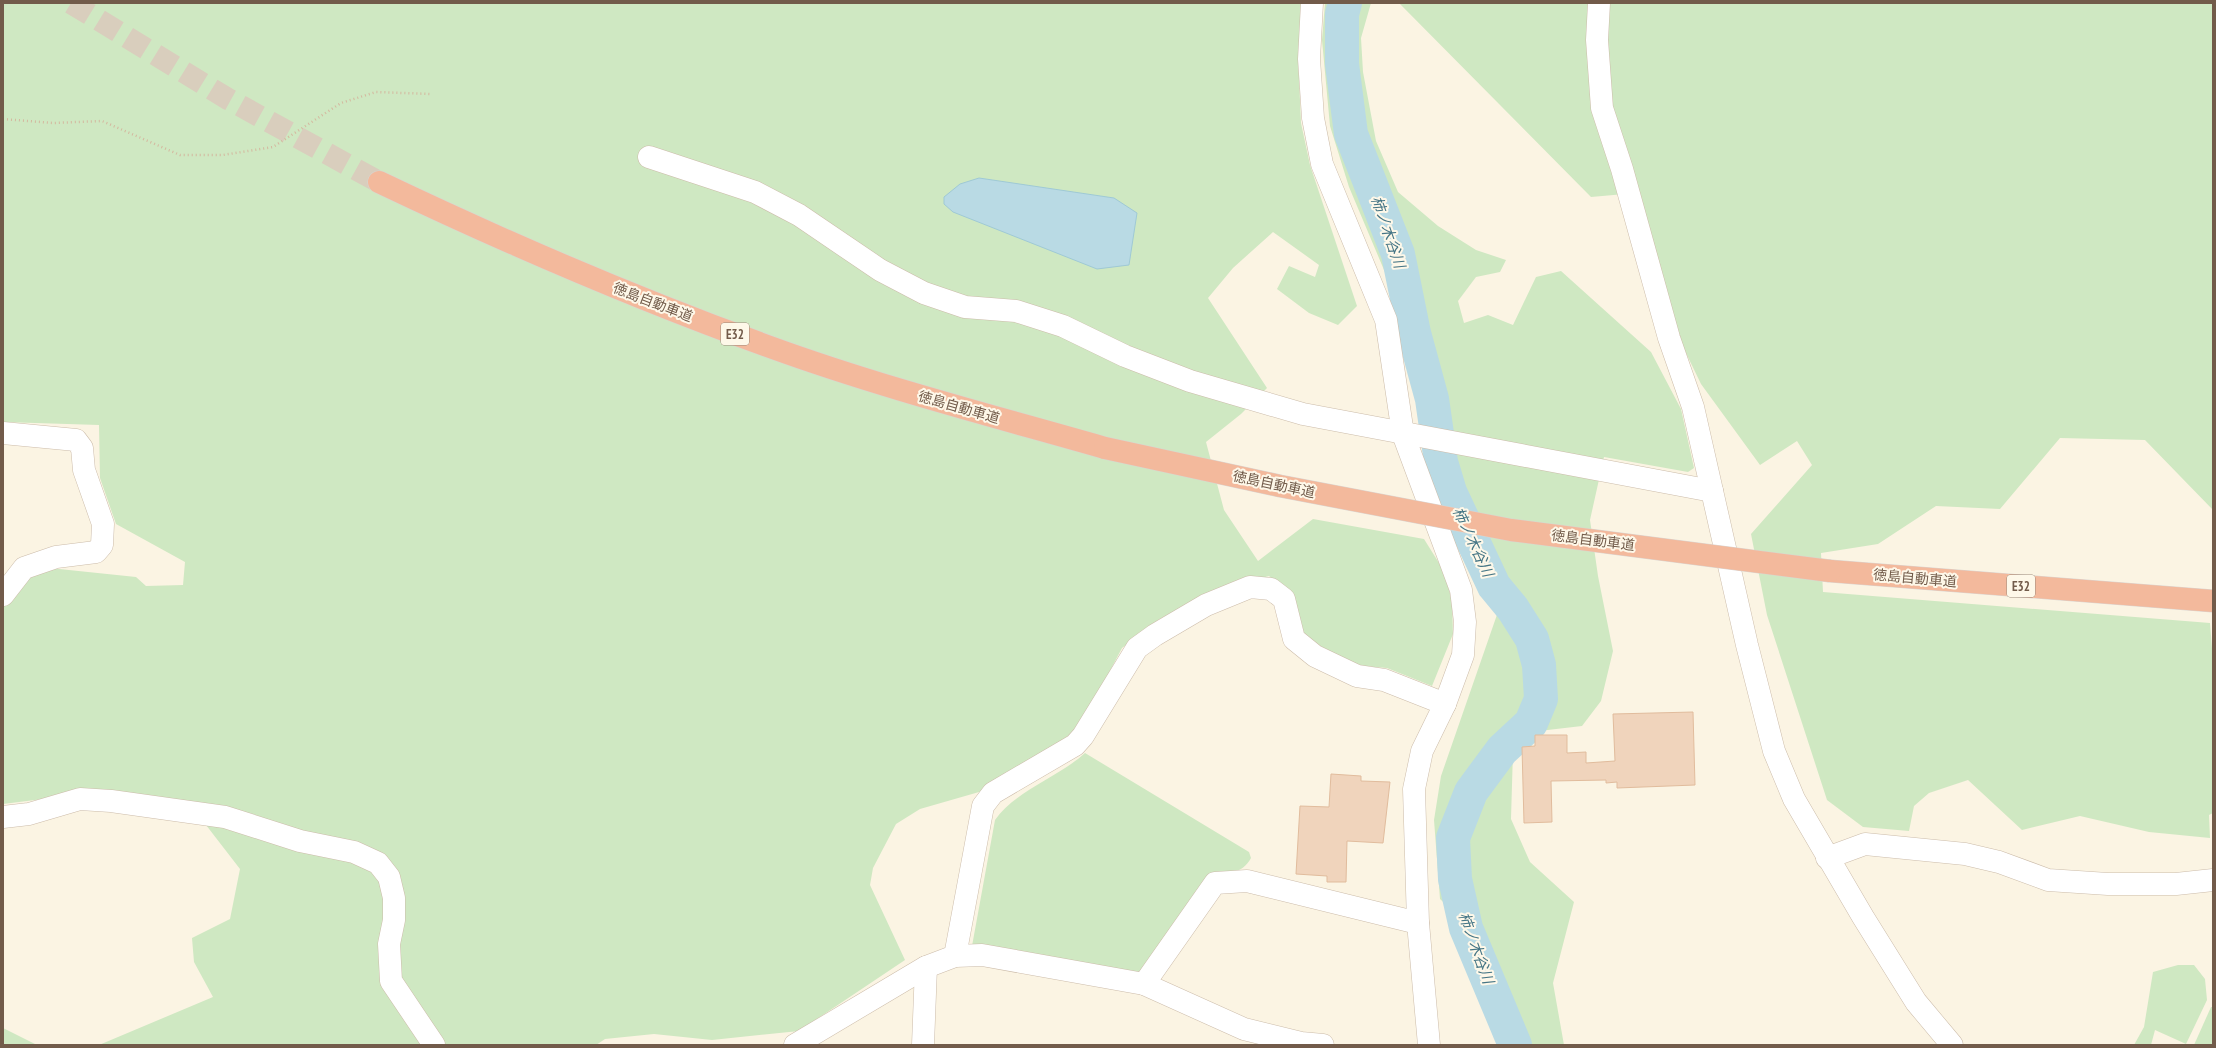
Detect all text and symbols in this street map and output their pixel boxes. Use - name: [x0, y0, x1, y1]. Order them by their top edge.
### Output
- water label: 柿ノ木谷川: [1367, 193, 1410, 272]
- street label: 徳島自動車道: [611, 279, 695, 325]
- road number: E32: [721, 323, 749, 345]
- street label: 徳島自動車道: [916, 387, 1002, 427]
- street label: 徳島自動車道: [1231, 466, 1317, 502]
- water label: 柿ノ木谷川: [1449, 504, 1499, 582]
- street label: 徳島自動車道: [1550, 526, 1636, 554]
- street label: 徳島自動車道: [1872, 565, 1958, 591]
- road number: E32: [2007, 575, 2035, 597]
- water label: 柿ノ木谷川: [1455, 909, 1499, 988]

